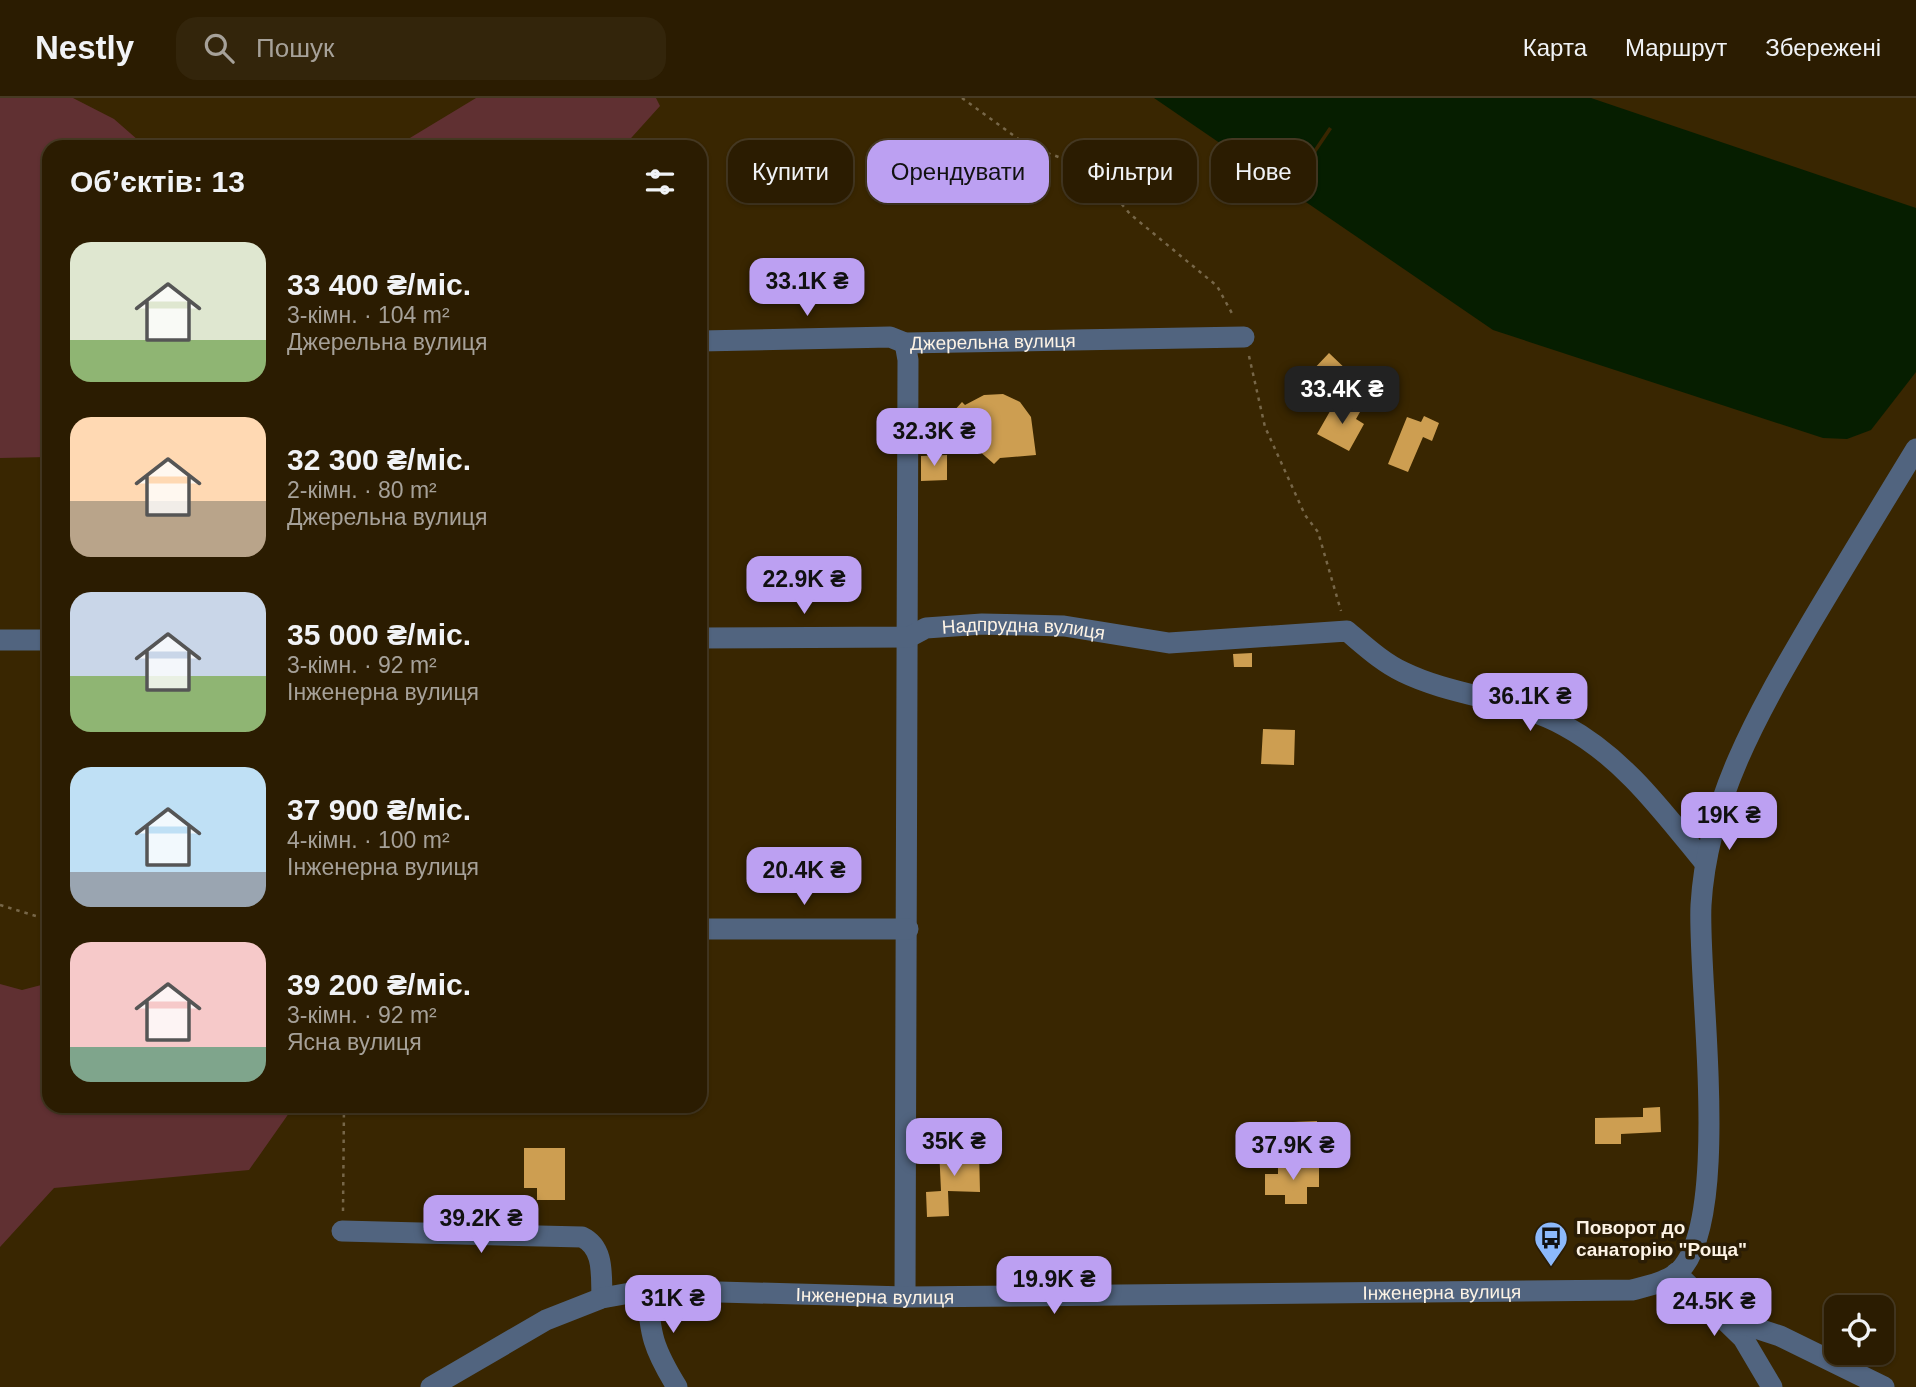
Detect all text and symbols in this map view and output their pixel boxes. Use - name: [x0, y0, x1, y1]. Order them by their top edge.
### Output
- search box: [176, 17, 666, 80]
- text: Nestly: [35, 29, 134, 66]
- icon: search: [200, 29, 238, 67]
- text: Пошук: [256, 33, 334, 63]
- text: Карта: [1523, 34, 1587, 61]
- text: Маршрут: [1625, 34, 1727, 61]
- text: Збережені: [1765, 34, 1881, 61]
- chip: Купити: [728, 140, 853, 203]
- chip: Орендувати: [867, 140, 1049, 203]
- chip: Фільтри: [1063, 140, 1197, 203]
- chip: Нове: [1211, 140, 1316, 203]
- icon: filters: [641, 163, 679, 201]
- text: Об’єктів: 13: [70, 165, 245, 198]
- pin: 33.1K ₴: [742, 258, 872, 318]
- text: 33 400 ₴/міс.: [287, 268, 471, 301]
- text: 33.1K ₴: [765, 268, 849, 294]
- icon: home: [126, 270, 210, 354]
- text: 3-кімн. · 104 m²: [287, 302, 450, 328]
- text: Джерельна вулиця: [287, 329, 487, 355]
- street label: Джерельна вулиця: [910, 329, 1076, 353]
- pin: 33.4K ₴: [1277, 366, 1407, 426]
- text: 33.4K ₴: [1300, 376, 1384, 402]
- pin: 32.3K ₴: [869, 408, 999, 468]
- text: 32.3K ₴: [892, 418, 976, 444]
- text: 32 300 ₴/міс.: [287, 443, 471, 476]
- icon: home: [126, 445, 210, 529]
- text: 2-кімн. · 80 m²: [287, 477, 437, 503]
- text: Джерельна вулиця: [287, 504, 487, 530]
- pin: 22.9K ₴: [739, 556, 869, 616]
- text: 22.9K ₴: [762, 566, 846, 592]
- street label: Надпрудна вулиця: [941, 613, 1107, 643]
- text: 35 000 ₴/міс.: [287, 618, 471, 651]
- icon: home: [126, 620, 210, 704]
- text: 3-кімн. · 92 m²: [287, 652, 437, 678]
- pin: 36.1K ₴: [1465, 674, 1595, 733]
- text: Інженерна вулиця: [287, 679, 479, 705]
- text: 36.1K ₴: [1488, 683, 1572, 709]
- pin: 19K ₴: [1680, 792, 1778, 852]
- text: 37 900 ₴/міс.: [287, 793, 471, 826]
- icon: home: [126, 795, 210, 879]
- text: 19K ₴: [1697, 802, 1761, 828]
- text: 4-кімн. · 100 m²: [287, 827, 450, 853]
- pin: 20.4K ₴: [739, 848, 869, 907]
- text: Інженерна вулиця: [287, 854, 479, 880]
- text: 20.4K ₴: [762, 857, 846, 883]
- text: 39 200 ₴/міс.: [287, 968, 471, 1001]
- icon: home: [126, 970, 210, 1054]
- text: 3-кімн. · 92 m²: [287, 1002, 437, 1028]
- text: Ясна вулиця: [287, 1029, 422, 1055]
- pin: 35K ₴: [905, 1118, 1003, 1178]
- pin: 37.9K ₴: [1228, 1122, 1358, 1182]
- text: 35K ₴: [922, 1128, 986, 1154]
- text: 37.9K ₴: [1251, 1132, 1335, 1158]
- pin: 39.2K ₴: [416, 1196, 546, 1255]
- text: 39.2K ₴: [439, 1205, 523, 1231]
- place label: Поворот до санаторію "Роща": [1576, 1217, 1747, 1260]
- bus stop icon: Поворот до санаторію "Роща": [1532, 1219, 1570, 1268]
- pin: 19.9K ₴: [989, 1256, 1119, 1316]
- text: 19.9K ₴: [1012, 1266, 1096, 1292]
- pin: 31K ₴: [624, 1276, 722, 1335]
- pin: 24.5K ₴: [1649, 1278, 1779, 1338]
- street label: Інженерна вулиця: [1362, 1281, 1521, 1303]
- street label: Інженерна вулиця: [795, 1284, 954, 1308]
- text: 31K ₴: [641, 1285, 705, 1311]
- text: 24.5K ₴: [1672, 1288, 1756, 1314]
- map controls: [1824, 1295, 1894, 1365]
- button: locate: [1824, 1295, 1894, 1365]

